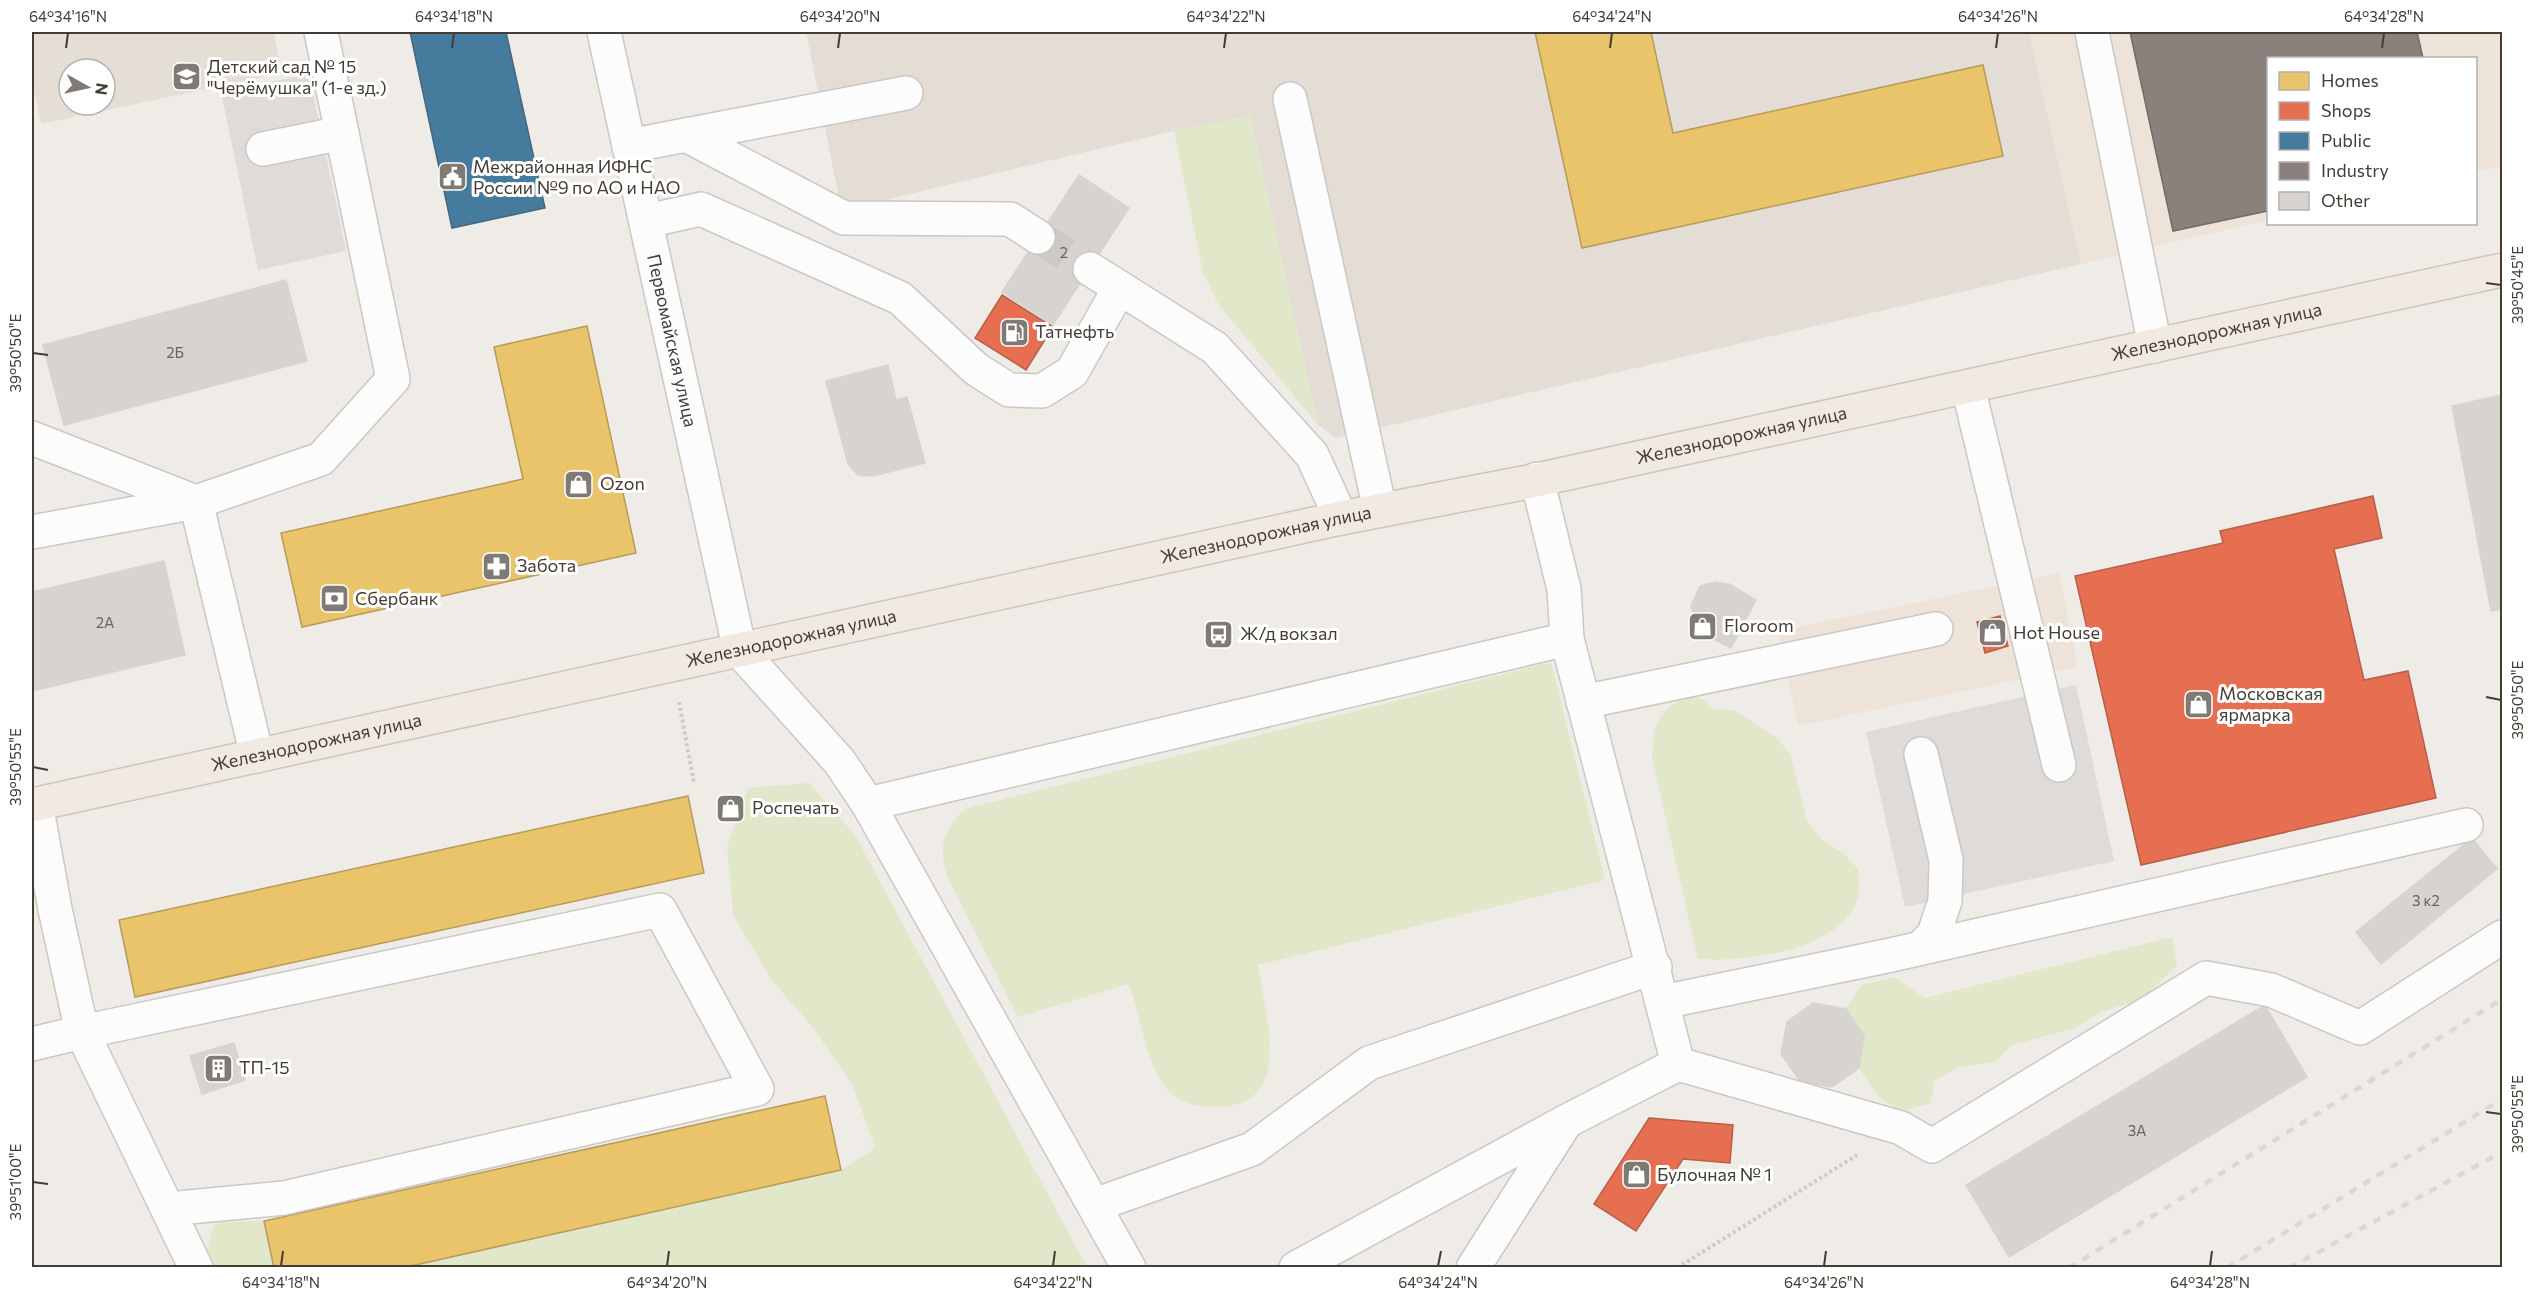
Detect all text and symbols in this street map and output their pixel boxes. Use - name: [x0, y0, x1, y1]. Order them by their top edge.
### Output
- text: 64°34'16"N: [29, 7, 107, 25]
- text: 64°34'18"N: [415, 7, 493, 25]
- text: 64°34'20"N: [800, 7, 880, 25]
- text: 64°34'22"N: [1186, 7, 1266, 25]
- text: 64°34'24"N: [1572, 7, 1652, 25]
- text: 64°34'26"N: [1958, 7, 2038, 25]
- text: 64°34'28"N: [2344, 7, 2424, 25]
- place label: Детский сад № 15 "Черёмушка" (1-е зд.): [207, 55, 387, 98]
- north arrow: [57, 57, 117, 117]
- legend: [2267, 57, 2477, 225]
- school or university icon: Детский сад № 15 "Черёмушка" (1-е зд.): [170, 61, 202, 93]
- text: Homes: [2321, 69, 2379, 91]
- text: N: [92, 82, 113, 96]
- text: Shops: [2321, 99, 2371, 121]
- text: Public: [2321, 129, 2371, 151]
- place label: Межрайонная ИФНС России №9 по АО и НАО: [473, 155, 680, 198]
- text: Industry: [2321, 159, 2389, 181]
- public building icon: Межрайонная ИФНС России №9 по АО и НАО: [436, 161, 468, 193]
- text: Other: [2321, 189, 2370, 211]
- house number: 2: [1060, 243, 1068, 261]
- text: 39°50'45"E: [2508, 246, 2526, 324]
- street label: Первомайская улица: [643, 252, 702, 429]
- street label: Железнодорожная улица: [2109, 298, 2324, 365]
- text: 39°50'50"E: [6, 313, 24, 393]
- fuel station icon: Татнефть: [998, 316, 1030, 348]
- place label: Татнефть: [1035, 320, 1114, 342]
- house number: 2Б: [166, 343, 184, 361]
- street label: Железнодорожная улица: [1634, 401, 1849, 468]
- shop icon: Ozon: [563, 468, 595, 500]
- place label: Ozon: [600, 472, 645, 494]
- street label: Железнодорожная улица: [1158, 500, 1373, 567]
- pharmacy icon: Забота: [480, 550, 512, 582]
- place label: Забота: [517, 554, 576, 576]
- bank icon: Сбербанк: [318, 583, 350, 615]
- place label: Сбербанк: [355, 587, 439, 609]
- street label: Железнодорожная улица: [683, 604, 898, 671]
- shop icon: Floroom: [1687, 610, 1719, 642]
- house number: 2А: [96, 613, 114, 631]
- place label: Floroom: [1724, 614, 1794, 636]
- shop icon: Hot House: [1976, 617, 2008, 649]
- bus stop icon: Ж/д вокзал: [1203, 618, 1235, 650]
- place label: Hot House: [2013, 621, 2100, 643]
- place label: Ж/д вокзал: [1240, 622, 1338, 644]
- text: 39°50'50"E: [2508, 660, 2526, 740]
- place label: Московская ярмарка: [2219, 682, 2323, 725]
- shop icon: Московская ярмарка: [2182, 688, 2214, 720]
- street label: Железнодорожная улица: [209, 708, 424, 775]
- text: 39°50'55"E: [6, 728, 24, 806]
- shop icon: Роспечать: [715, 792, 747, 824]
- place label: Роспечать: [752, 796, 839, 818]
- house number: 3 к2: [2412, 891, 2440, 909]
- building icon: ТП-15: [202, 1052, 234, 1084]
- place label: ТП-15: [239, 1056, 290, 1078]
- text: 39°50'55"E: [2508, 1075, 2526, 1153]
- house number: 3А: [2128, 1121, 2146, 1139]
- text: 39°51'00"E: [6, 1144, 24, 1220]
- shop icon: Булочная № 1: [1620, 1159, 1652, 1191]
- place label: Булочная № 1: [1657, 1163, 1772, 1185]
- text: 64°34'18"N: [242, 1273, 320, 1291]
- text: 64°34'20"N: [627, 1273, 707, 1291]
- text: 64°34'22"N: [1013, 1273, 1093, 1291]
- text: 64°34'24"N: [1398, 1273, 1478, 1291]
- text: 64°34'26"N: [1784, 1273, 1864, 1291]
- text: 64°34'28"N: [2170, 1273, 2250, 1291]

